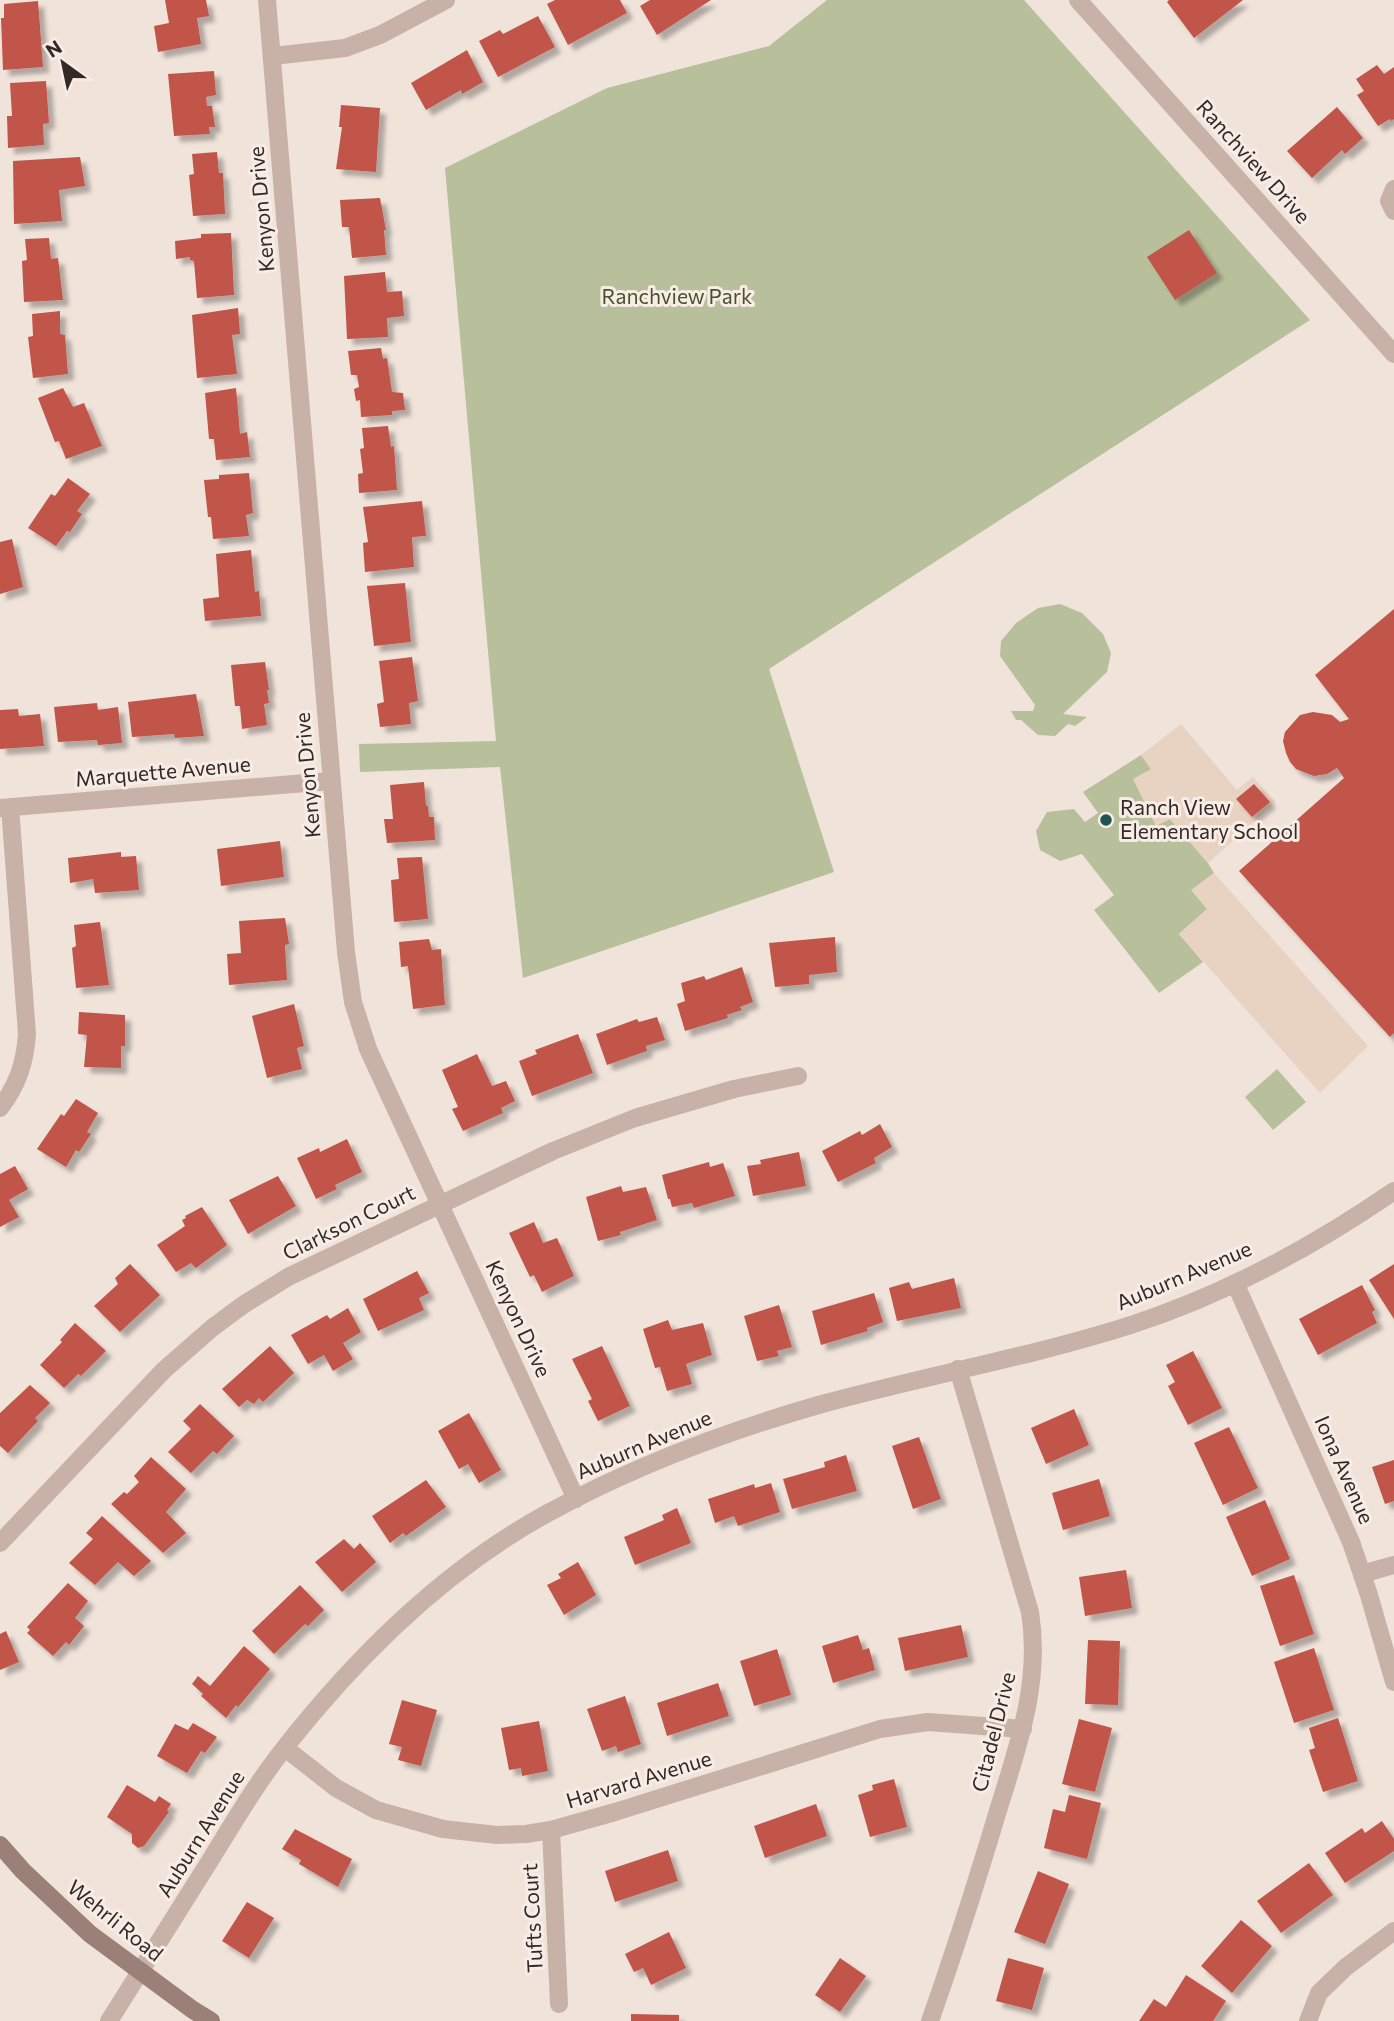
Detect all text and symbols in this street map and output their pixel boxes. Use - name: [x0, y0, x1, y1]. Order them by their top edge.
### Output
- north arrow: [28, 28, 98, 98]
- text: N: [41, 35, 66, 62]
- street label: Ranchview Drive: [1192, 94, 1316, 228]
- street label: Kenyon Drive: [243, 145, 278, 273]
- park label: Ranchview Park: [602, 283, 752, 308]
- street label: Kenyon Drive: [289, 711, 324, 839]
- street label: Marquette Avenue: [74, 750, 252, 791]
- place label: Ranch View Elementary School: [1120, 794, 1298, 843]
- marker: Ranch View Elementary School: [1098, 812, 1114, 828]
- street label: Clarkson Court: [278, 1179, 419, 1265]
- street label: Auburn Avenue: [1112, 1235, 1255, 1314]
- street label: Kenyon Drive: [481, 1256, 557, 1381]
- street label: Auburn Avenue: [572, 1404, 715, 1483]
- street label: Iona Avenue: [1310, 1412, 1380, 1527]
- street label: Citadel Drive: [966, 1669, 1020, 1794]
- street label: Harvard Avenue: [563, 1745, 714, 1813]
- street label: Auburn Avenue: [151, 1765, 249, 1901]
- street label: Tufts Court: [516, 1863, 547, 1973]
- street label: Wehrli Road: [63, 1874, 169, 1966]

